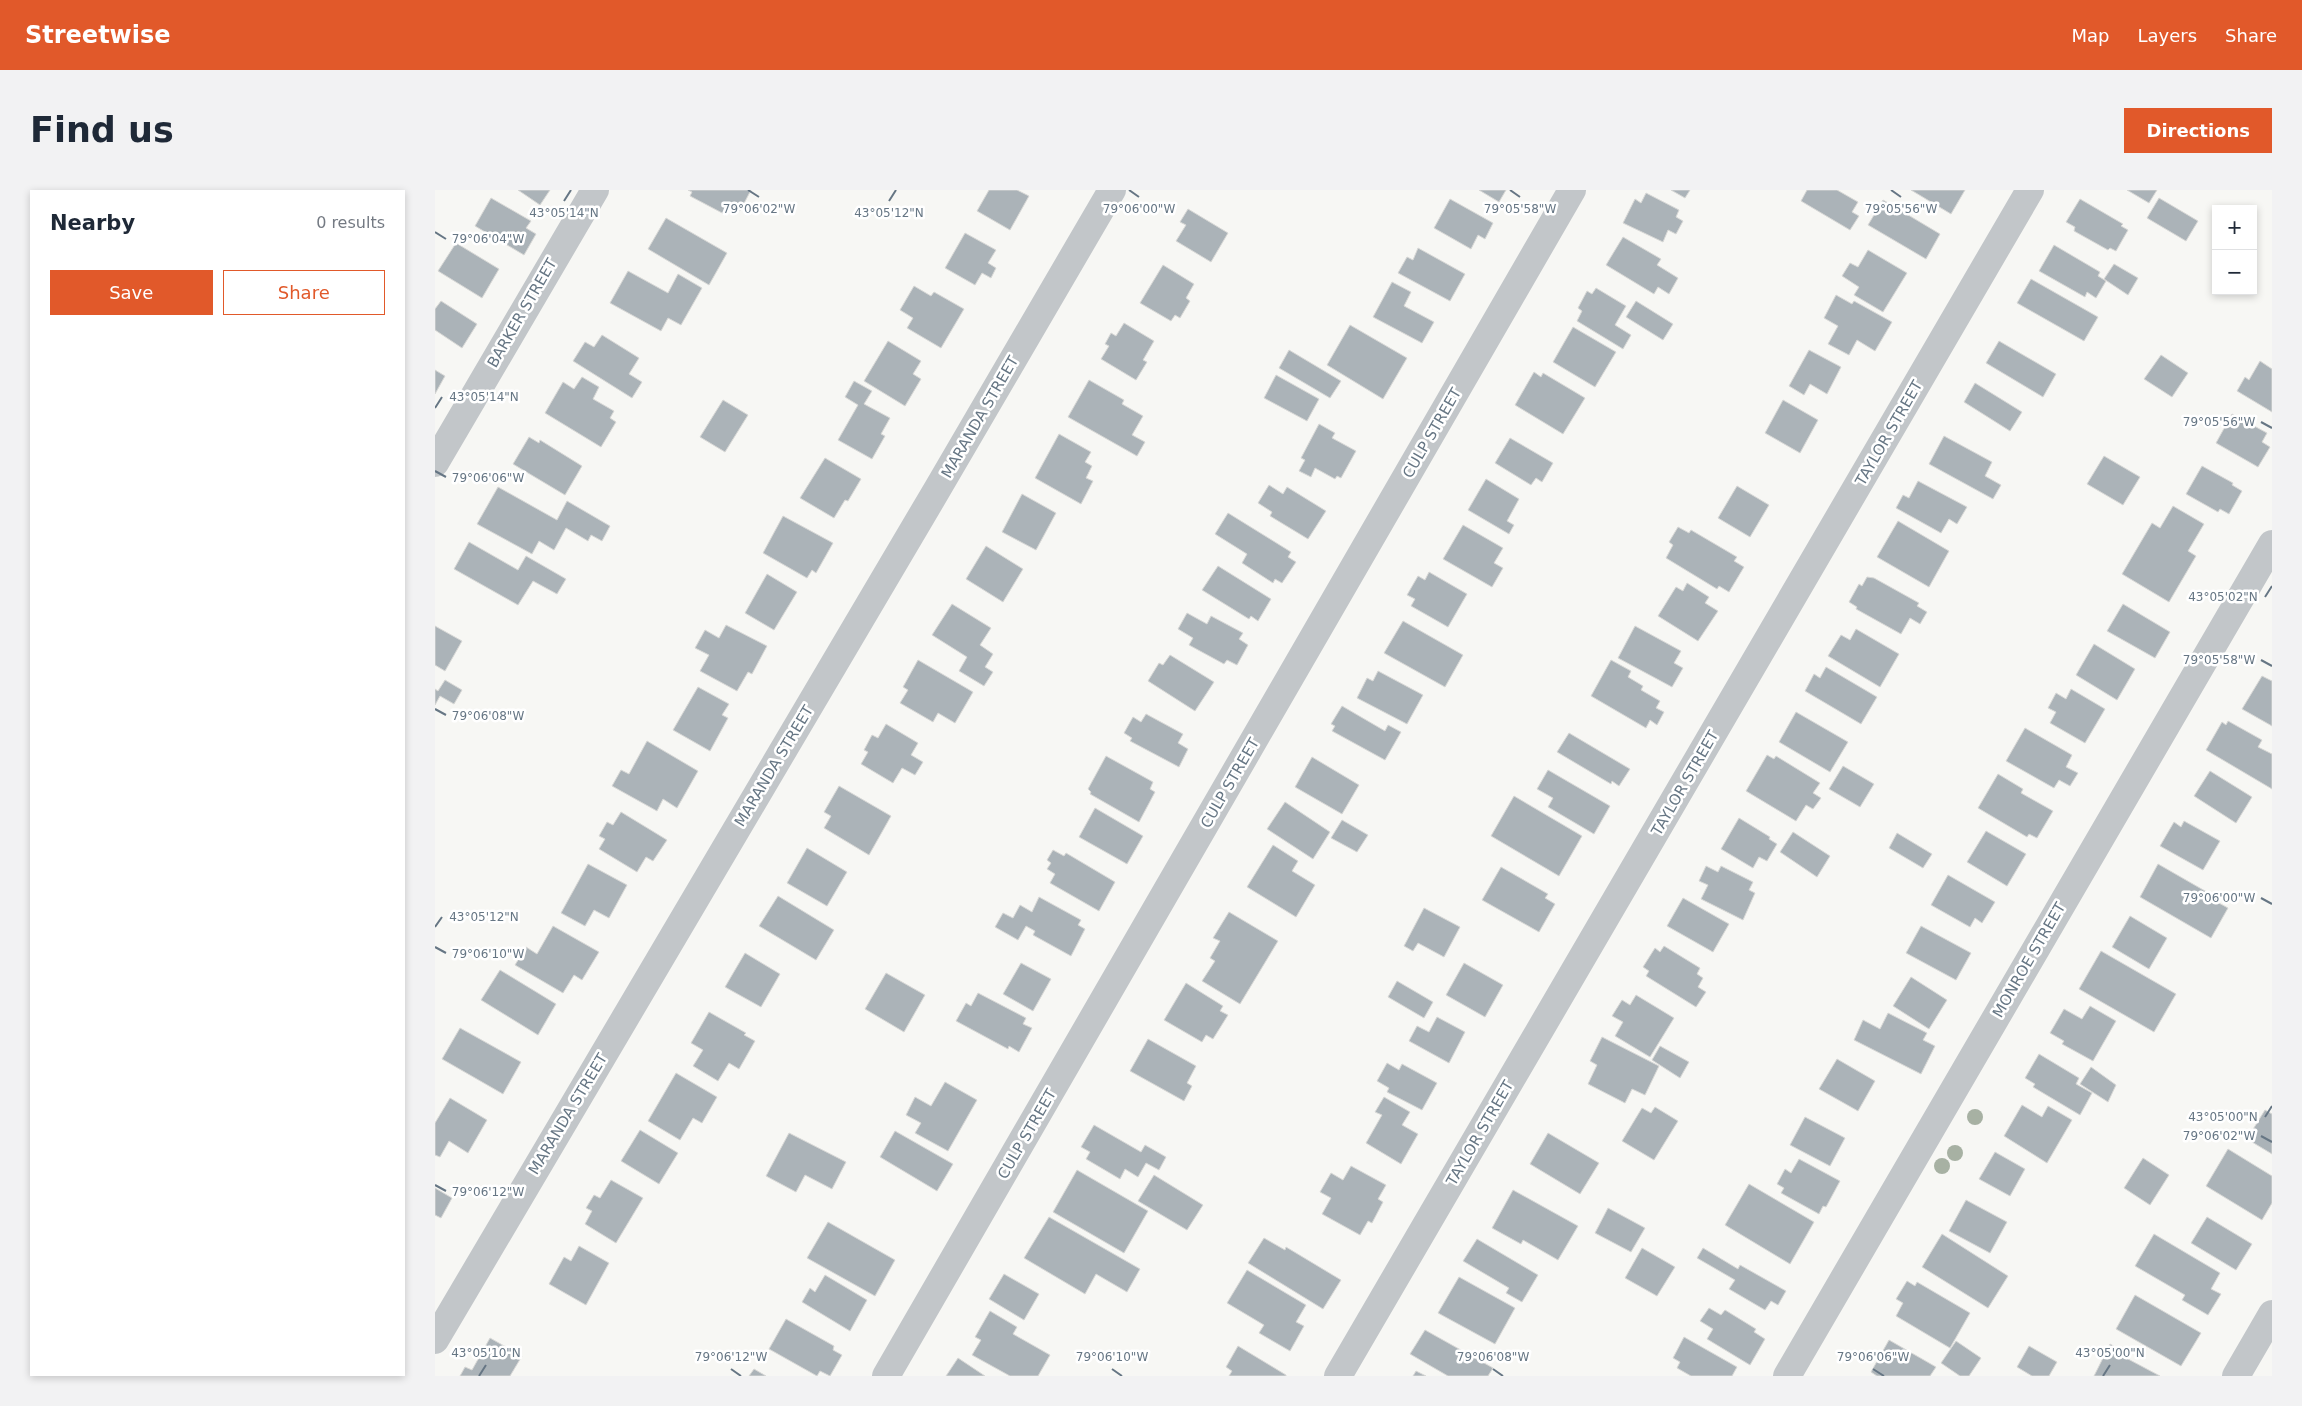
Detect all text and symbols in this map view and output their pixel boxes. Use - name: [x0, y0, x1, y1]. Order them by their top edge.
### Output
- text: Streetwise: [25, 21, 171, 49]
- text: Map: [2071, 25, 2109, 46]
- text: Layers: [2137, 25, 2197, 46]
- text: Share: [2225, 25, 2277, 46]
- button: Directions: [2124, 108, 2272, 153]
- text: Find us: [30, 110, 174, 150]
- text: 79°06'02"W: [723, 202, 795, 216]
- text: 79°06'00"W: [1103, 202, 1175, 216]
- text: 79°05'58"W: [1484, 202, 1556, 216]
- text: 79°05'56"W: [1865, 202, 1937, 216]
- map controls: [2212, 205, 2257, 295]
- button: +: [2212, 205, 2257, 250]
- text: 43°05'14"N: [529, 206, 599, 220]
- text: 43°05'12"N: [854, 206, 924, 220]
- text: Nearby: [50, 211, 135, 235]
- text: 0 results: [316, 213, 385, 232]
- text: 79°06'04"W: [452, 232, 524, 246]
- button: −: [2212, 250, 2257, 295]
- street label: BARKER STREET: [484, 255, 561, 371]
- button: Save: [50, 270, 213, 315]
- button: Share: [223, 270, 385, 315]
- street label: MARANDA STREET: [938, 352, 1023, 481]
- street label: TAYLOR STREET: [1851, 377, 1927, 490]
- street label: CULP STREET: [1399, 384, 1465, 481]
- text: 43°05'14"N: [449, 390, 519, 404]
- text: 79°05'56"W: [2183, 415, 2255, 429]
- text: 79°06'06"W: [452, 471, 524, 485]
- text: 43°05'02"N: [2188, 590, 2258, 604]
- text: 79°05'58"W: [2183, 653, 2255, 667]
- street label: MARANDA STREET: [731, 701, 818, 830]
- text: 79°06'08"W: [452, 709, 524, 723]
- street label: TAYLOR STREET: [1647, 727, 1723, 840]
- street label: CULP STREET: [1197, 734, 1263, 831]
- text: 79°06'00"W: [2183, 891, 2255, 905]
- street label: MONROE STREET: [1989, 899, 2070, 1021]
- text: 43°05'12"N: [449, 910, 519, 924]
- text: 79°06'10"W: [452, 947, 524, 961]
- street label: MARANDA STREET: [525, 1049, 612, 1178]
- street label: TAYLOR STREET: [1442, 1077, 1518, 1190]
- street label: CULP STREET: [994, 1085, 1060, 1182]
- text: 43°05'00"N: [2188, 1110, 2258, 1124]
- text: 79°06'02"W: [2183, 1129, 2255, 1143]
- text: 79°06'12"W: [452, 1185, 524, 1199]
- text: 43°05'10"N: [451, 1346, 521, 1360]
- text: 43°05'00"N: [2075, 1346, 2145, 1360]
- text: 79°06'12"W: [695, 1350, 767, 1364]
- text: 79°06'10"W: [1076, 1350, 1148, 1364]
- text: 79°06'08"W: [1457, 1350, 1529, 1364]
- text: 79°06'06"W: [1837, 1350, 1909, 1364]

